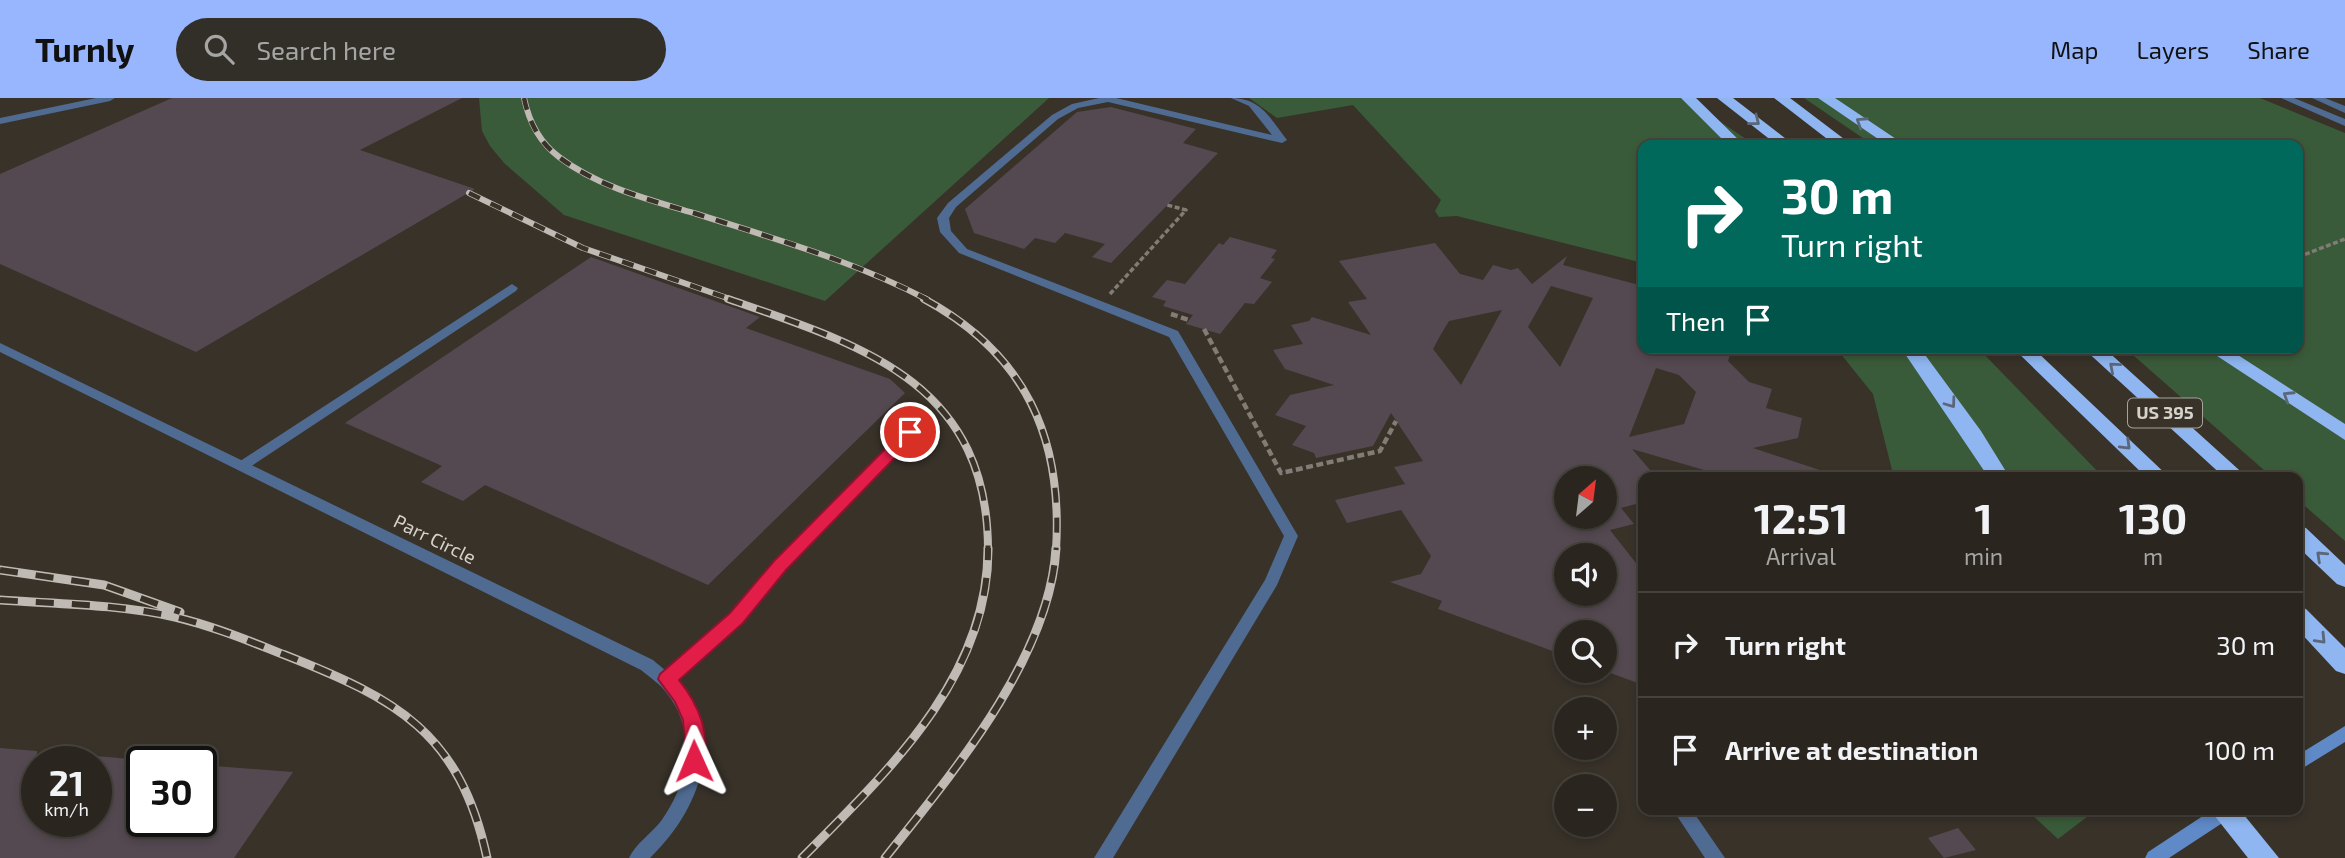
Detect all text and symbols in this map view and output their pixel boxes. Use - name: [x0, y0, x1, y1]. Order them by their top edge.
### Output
- search box: [176, 18, 666, 81]
- text: Turnly: [35, 29, 134, 69]
- icon: search: [200, 30, 238, 68]
- text: Search here: [256, 34, 396, 65]
- text: Map: [2050, 35, 2098, 64]
- text: Layers: [2136, 35, 2209, 64]
- text: Share: [2247, 35, 2310, 64]
- one-way arrow: [1748, 113, 1760, 126]
- one-way arrow: [1855, 117, 1868, 130]
- text: 30 m: [1781, 165, 1893, 224]
- icon: right: [1666, 168, 1757, 259]
- text: Turn right: [1781, 225, 1923, 263]
- icon: arrive: [1739, 301, 1777, 339]
- text: Then: [1666, 305, 1725, 336]
- one-way arrow: [2109, 363, 2122, 375]
- one-way arrow: [2282, 391, 2295, 404]
- one-way arrow: [1942, 395, 1955, 408]
- road number: US 395: [2128, 398, 2202, 428]
- pin: [880, 402, 940, 462]
- icon: arrive: [891, 413, 929, 451]
- one-way arrow: [2118, 437, 2131, 450]
- north arrow: [1554, 466, 1617, 528]
- map controls: [1554, 466, 1617, 837]
- text: 12:51: [1754, 492, 1848, 542]
- text: 1: [1975, 492, 1993, 542]
- text: 130: [2119, 492, 2187, 542]
- street label: Parr Circle: [390, 509, 480, 568]
- text: Arrival: [1766, 542, 1836, 570]
- text: min: [1964, 542, 2003, 570]
- text: m: [2143, 542, 2163, 570]
- button: sound: [1554, 543, 1617, 606]
- one-way arrow: [2316, 551, 2329, 564]
- button: search: [1554, 620, 1617, 683]
- icon: right: [1666, 626, 1704, 664]
- text: Turn right: [1725, 629, 1846, 660]
- text: 30 m: [2216, 629, 2275, 660]
- one-way arrow: [2313, 631, 2326, 644]
- button: +: [1554, 697, 1617, 760]
- position arrow: [657, 724, 731, 798]
- icon: arrive: [1666, 731, 1704, 769]
- text: Arrive at destination: [1725, 734, 1978, 765]
- text: 100 m: [2205, 734, 2275, 765]
- speed limit sign: 30: [126, 746, 217, 837]
- text: 21: [49, 761, 84, 803]
- button: −: [1554, 774, 1617, 837]
- text: km/h: [44, 798, 89, 820]

